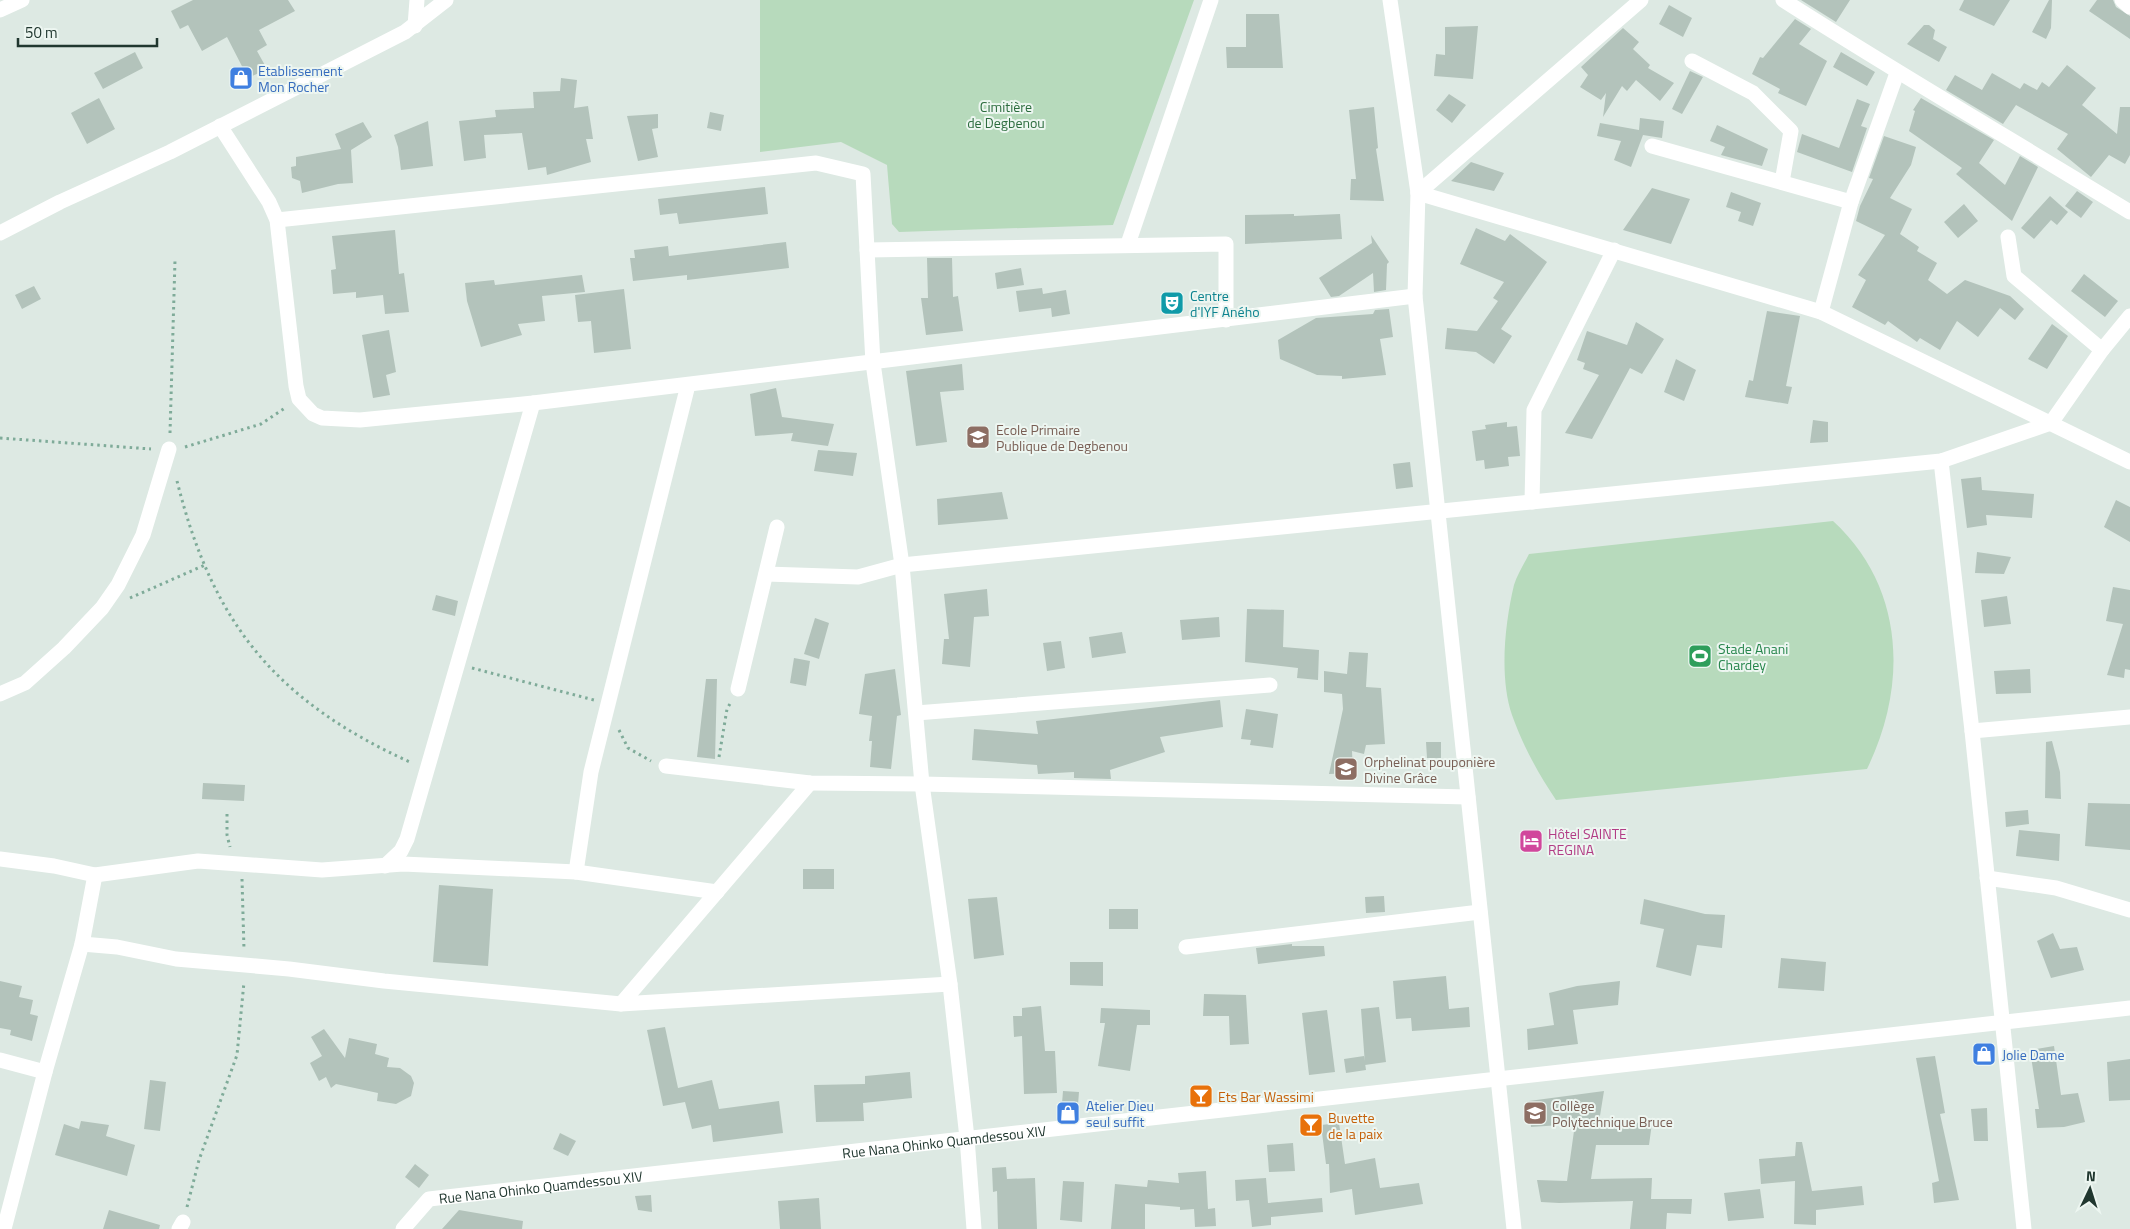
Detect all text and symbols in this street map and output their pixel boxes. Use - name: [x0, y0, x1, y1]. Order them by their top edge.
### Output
- scale bar: [18, 15, 156, 47]
- text: 50 m: [25, 21, 58, 44]
- place label: Etablissement Mon Rocher: [258, 60, 343, 97]
- shop icon: Etablissement Mon Rocher: [228, 65, 254, 91]
- park label: Cimitière de Degbenou: [967, 96, 1045, 133]
- place label: Centre d'IYF Aného: [1190, 285, 1260, 322]
- theatre icon: Centre d'IYF Aného: [1159, 290, 1185, 316]
- place label: Ecole Primaire Publique de Degbenou: [996, 419, 1128, 456]
- school or university icon: Ecole Primaire Publique de Degbenou: [965, 424, 991, 450]
- place label: Stade Anani Chardey: [1718, 638, 1788, 675]
- sports icon: Stade Anani Chardey: [1687, 643, 1713, 669]
- place label: Orphelinat pouponière Divine Grâce: [1364, 751, 1495, 788]
- school or university icon: Orphelinat pouponière Divine Grâce: [1333, 756, 1359, 782]
- place label: Hôtel SAINTE REGINA: [1548, 823, 1627, 860]
- hotel icon: Hôtel SAINTE REGINA: [1518, 828, 1544, 854]
- shop icon: Jolie Dame: [1971, 1041, 1997, 1067]
- place label: Jolie Dame: [2002, 1044, 2065, 1065]
- bar icon: Ets Bar Wassimi: [1188, 1083, 1214, 1109]
- place label: Ets Bar Wassimi: [1218, 1086, 1314, 1107]
- place label: Atelier Dieu seul suffit: [1086, 1095, 1154, 1132]
- place label: Collège Polytechnique Bruce: [1552, 1095, 1673, 1132]
- shop icon: Atelier Dieu seul suffit: [1055, 1100, 1081, 1126]
- school or university icon: Collège Polytechnique Bruce: [1522, 1100, 1548, 1126]
- place label: Buvette de la paix: [1328, 1107, 1383, 1144]
- bar icon: Buvette de la paix: [1298, 1112, 1324, 1138]
- street label: Rue Nana Ohinko Quamdessou XIV: [841, 1119, 1047, 1163]
- north arrow: [2065, 1164, 2115, 1214]
- street label: Rue Nana Ohinko Quamdessou XIV: [438, 1165, 644, 1208]
- text: N: [2085, 1165, 2097, 1186]

